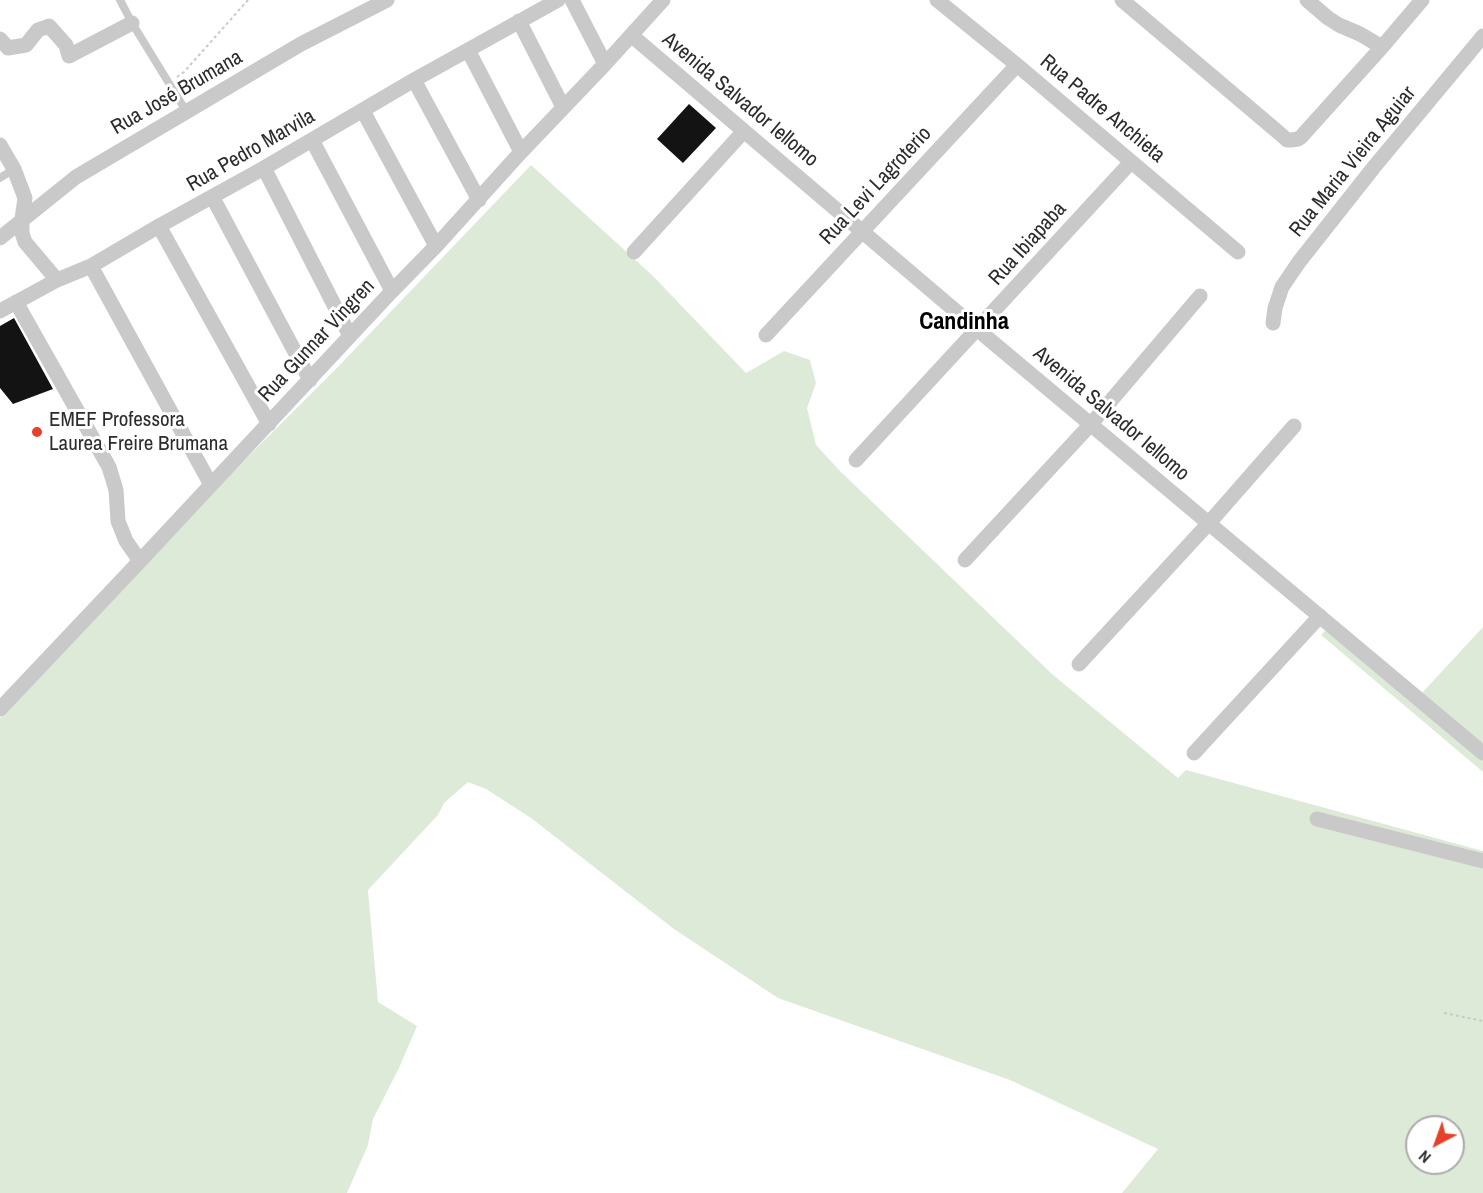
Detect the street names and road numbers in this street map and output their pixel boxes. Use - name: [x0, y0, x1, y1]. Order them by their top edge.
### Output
- street label: Avenida Salvador Iellomo: [657, 27, 823, 173]
- street label: Rua José Brumana: [107, 45, 247, 141]
- street label: Rua Padre Anchieta: [1034, 50, 1170, 168]
- street label: Rua Maria Vieira Aguiar: [1285, 82, 1421, 242]
- street label: Rua Pedro Marvila: [183, 104, 319, 198]
- street label: Rua Levi Lagroterio: [815, 122, 937, 250]
- street label: Rua Ibiapaba: [984, 197, 1072, 291]
- street label: Rua Gunnar Vingren: [254, 274, 380, 408]
- street label: Avenida Salvador Iellomo: [1028, 341, 1194, 487]

